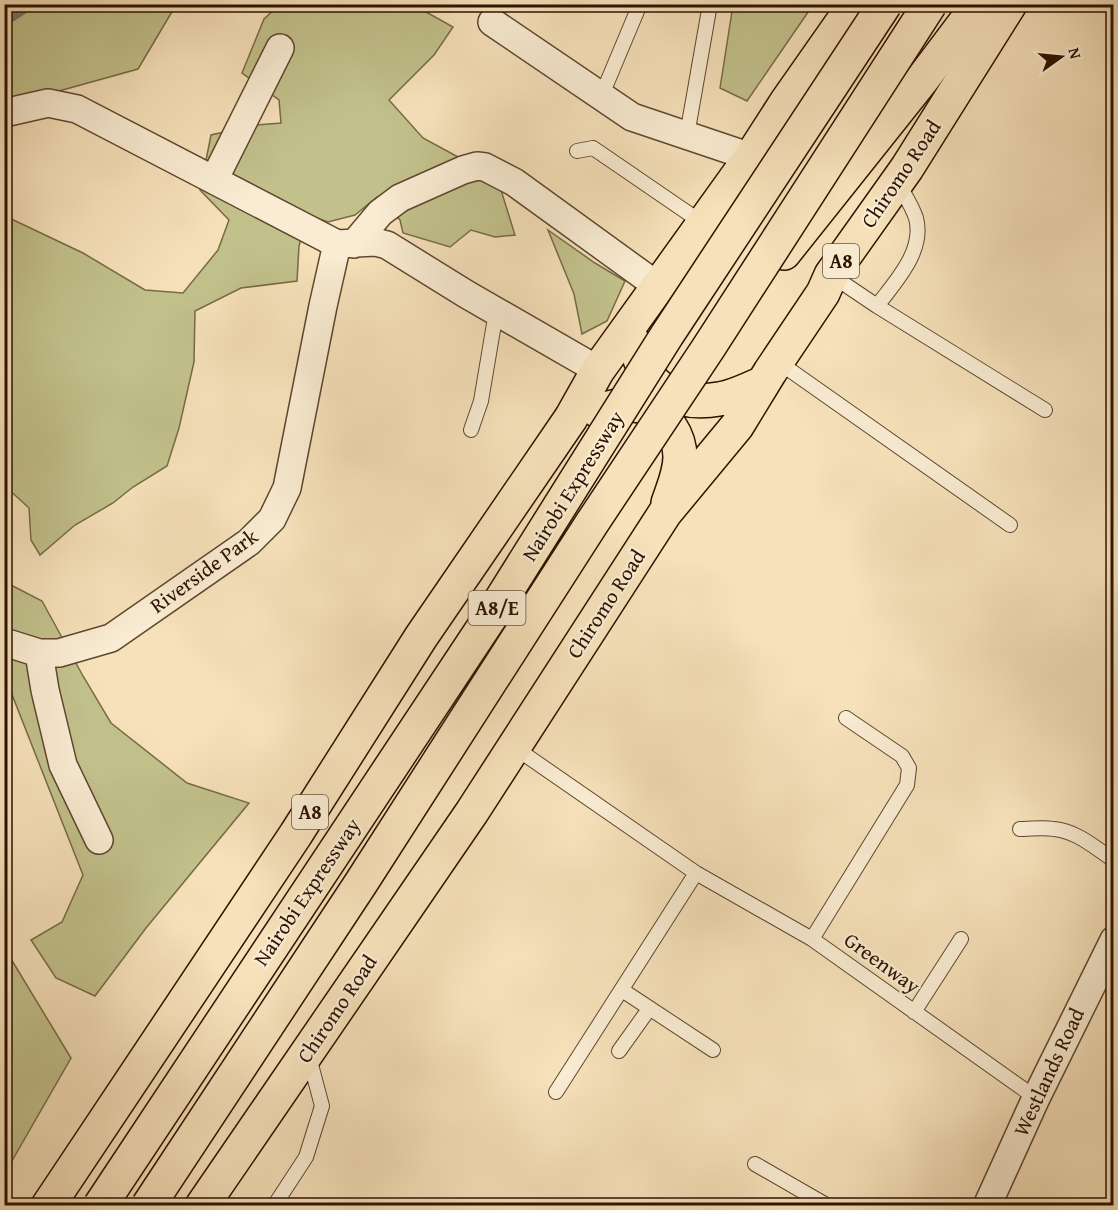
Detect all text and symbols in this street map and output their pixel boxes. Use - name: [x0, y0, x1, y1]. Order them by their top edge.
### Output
- north arrow: [1031, 27, 1091, 87]
- text: N: [1063, 45, 1089, 62]
- street label: Chiromo Road: [853, 113, 949, 234]
- road number: A8: [823, 244, 859, 278]
- street label: Nairobi Expressway: [514, 404, 632, 567]
- street label: Riverside Park: [143, 521, 264, 620]
- street label: Chiromo Road: [559, 542, 653, 664]
- road number: A8/E: [468, 591, 526, 625]
- road number: A8: [292, 795, 328, 829]
- street label: Nairobi Expressway: [246, 811, 368, 972]
- street label: Greenway: [838, 924, 927, 1001]
- street label: Chiromo Road: [289, 948, 385, 1069]
- street label: Westlands Road: [1005, 1002, 1092, 1141]

